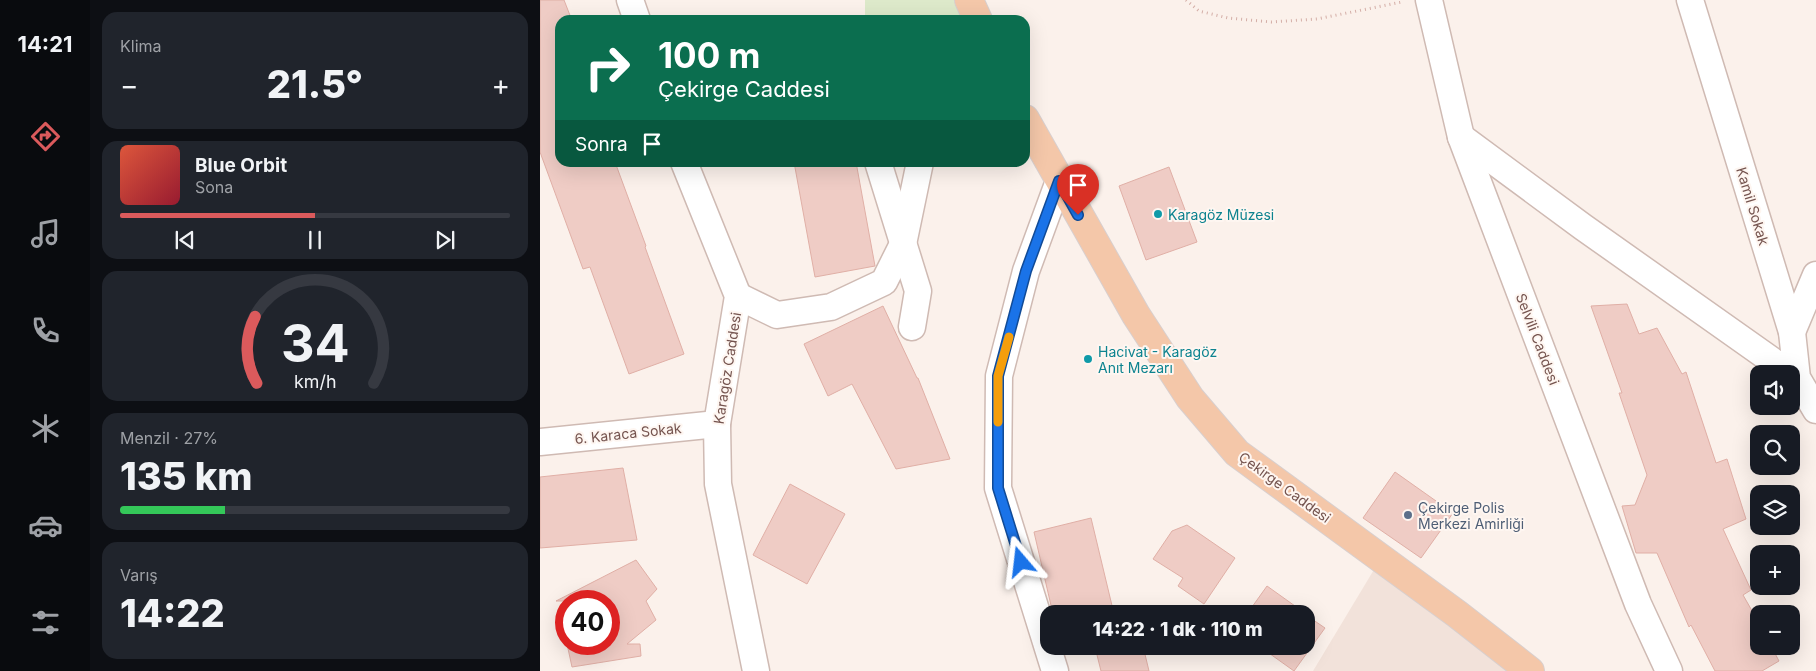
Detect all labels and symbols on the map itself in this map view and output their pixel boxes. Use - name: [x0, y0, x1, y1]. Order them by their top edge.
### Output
- pin: [1057, 164, 1099, 215]
- street label: Kamil Sokak: [1733, 165, 1773, 247]
- place label: Karagöz Müzesi: [1168, 206, 1274, 223]
- marker: Karagöz Müzesi: [1152, 208, 1164, 220]
- street label: Selvili Caddesi: [1513, 291, 1563, 387]
- street label: Karagöz Caddesi: [710, 311, 744, 425]
- place label: Hacivat - Karagöz Anıt Mezarı: [1098, 343, 1217, 376]
- marker: Hacivat - Karagöz Anıt Mezarı: [1082, 353, 1094, 365]
- street label: 6. Karaca Sokak: [574, 419, 682, 447]
- street label: Çekirge Caddesi: [1236, 448, 1334, 526]
- place label: Çekirge Polis Merkezi Amirliği: [1418, 499, 1524, 532]
- marker: Çekirge Polis Merkezi Amirliği: [1402, 509, 1414, 521]
- position arrow: [994, 535, 1046, 587]
- speed limit sign: 40: [555, 590, 620, 655]

